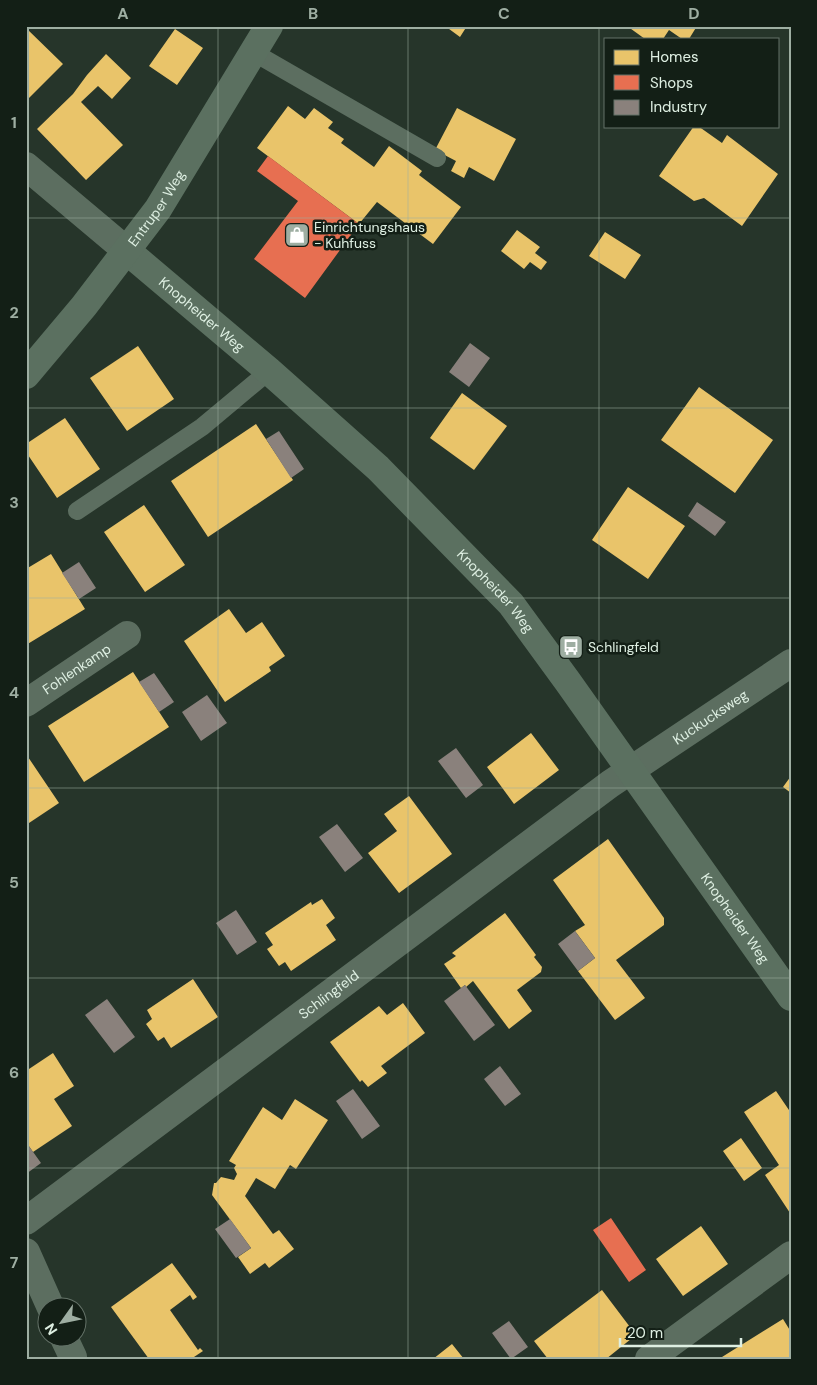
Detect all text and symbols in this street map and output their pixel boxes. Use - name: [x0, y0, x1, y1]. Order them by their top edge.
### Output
- text: A: [117, 3, 129, 24]
- text: B: [308, 3, 318, 24]
- text: C: [498, 3, 510, 24]
- text: D: [688, 3, 700, 24]
- legend: [604, 38, 780, 128]
- text: Homes: [650, 47, 699, 67]
- text: Shops: [650, 73, 693, 93]
- text: Industry: [650, 97, 708, 117]
- text: 1: [11, 112, 17, 133]
- street label: Entruper Weg: [124, 166, 189, 250]
- place label: Einrichtungshaus - Kuhfuss: [314, 218, 425, 252]
- shop icon: Einrichtungshaus - Kuhfuss: [284, 222, 310, 248]
- street label: Knopheider Weg: [155, 273, 249, 356]
- text: 2: [9, 302, 19, 323]
- text: 3: [9, 492, 19, 513]
- street label: Knopheider Weg: [453, 545, 538, 636]
- bus stop icon: Schlingfeld: [558, 634, 584, 660]
- place label: Schlingfeld: [588, 638, 659, 656]
- street label: Fohlenkamp: [39, 639, 114, 698]
- text: 4: [9, 682, 19, 703]
- street label: Kuckucksweg: [669, 685, 751, 749]
- street label: Knopheider Weg: [697, 869, 774, 967]
- text: 5: [9, 872, 19, 893]
- street label: Schlingfeld: [295, 966, 362, 1023]
- text: 6: [9, 1062, 19, 1083]
- text: 7: [10, 1252, 19, 1273]
- north arrow: [38, 1298, 88, 1348]
- scale bar: [620, 1315, 741, 1347]
- text: N: [41, 1320, 61, 1338]
- text: 20 m: [627, 1323, 663, 1343]

